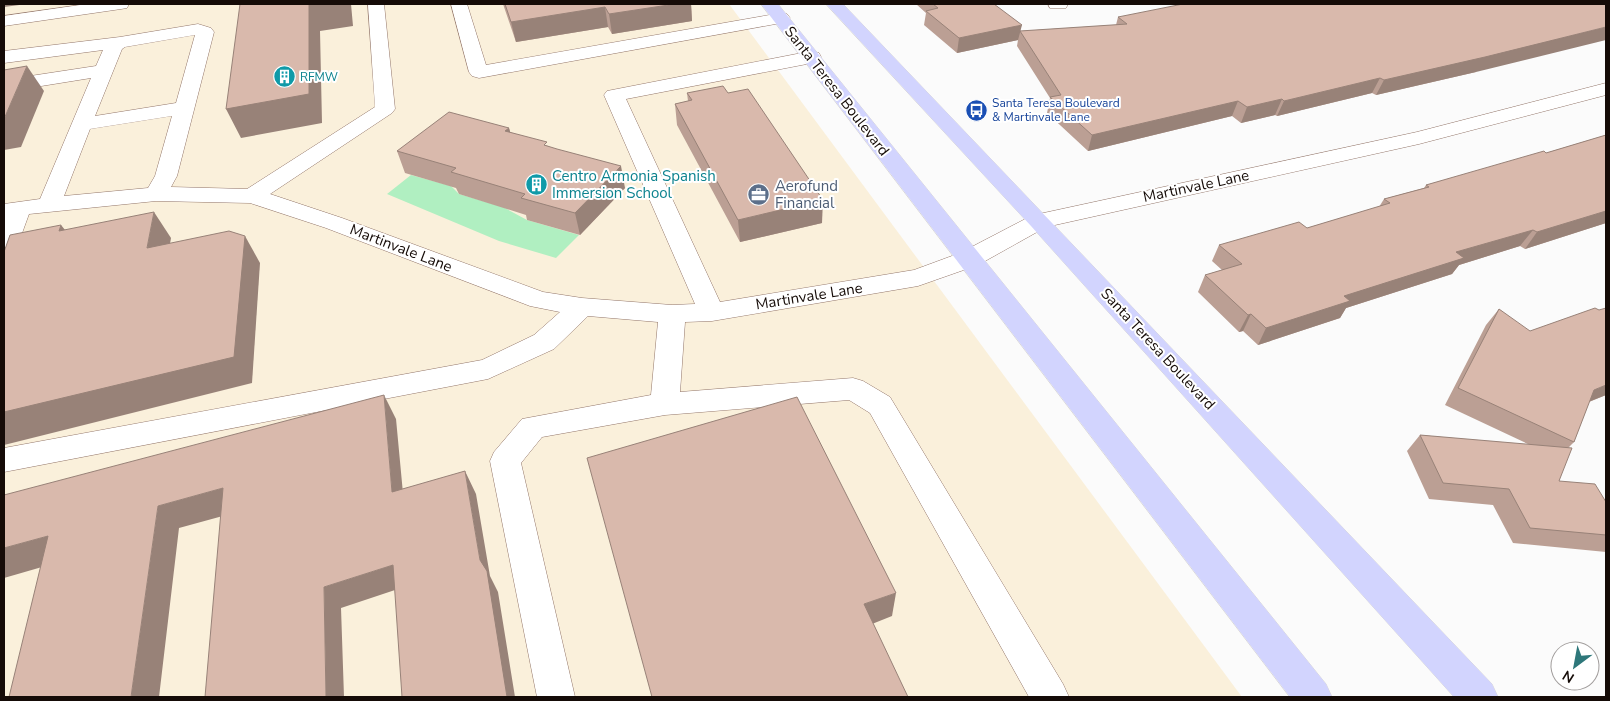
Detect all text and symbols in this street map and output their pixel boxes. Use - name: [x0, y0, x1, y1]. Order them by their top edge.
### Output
- street label: Santa Teresa Boulevard: [780, 22, 894, 160]
- building icon: RFMW: [272, 65, 296, 89]
- place label: RFMW: [300, 69, 338, 85]
- place label: Santa Teresa Boulevard & Martinvale Lane: [992, 95, 1120, 125]
- bus stop icon: Santa Teresa Boulevard & Martinvale Lane: [964, 98, 988, 122]
- street label: Martinvale Lane: [1141, 165, 1251, 207]
- place label: Centro Armonia Spanish Immersion School: [552, 166, 716, 203]
- building icon: Centro Armonia Spanish Immersion School: [524, 173, 548, 197]
- place label: Aerofund Financial: [775, 176, 838, 213]
- office icon: Aerofund Financial: [747, 183, 771, 207]
- street label: Martinvale Lane: [347, 219, 455, 277]
- street label: Martinvale Lane: [754, 278, 864, 314]
- street label: Santa Teresa Boulevard: [1096, 284, 1220, 414]
- north arrow: [1550, 641, 1600, 691]
- text: N: [1559, 666, 1578, 687]

